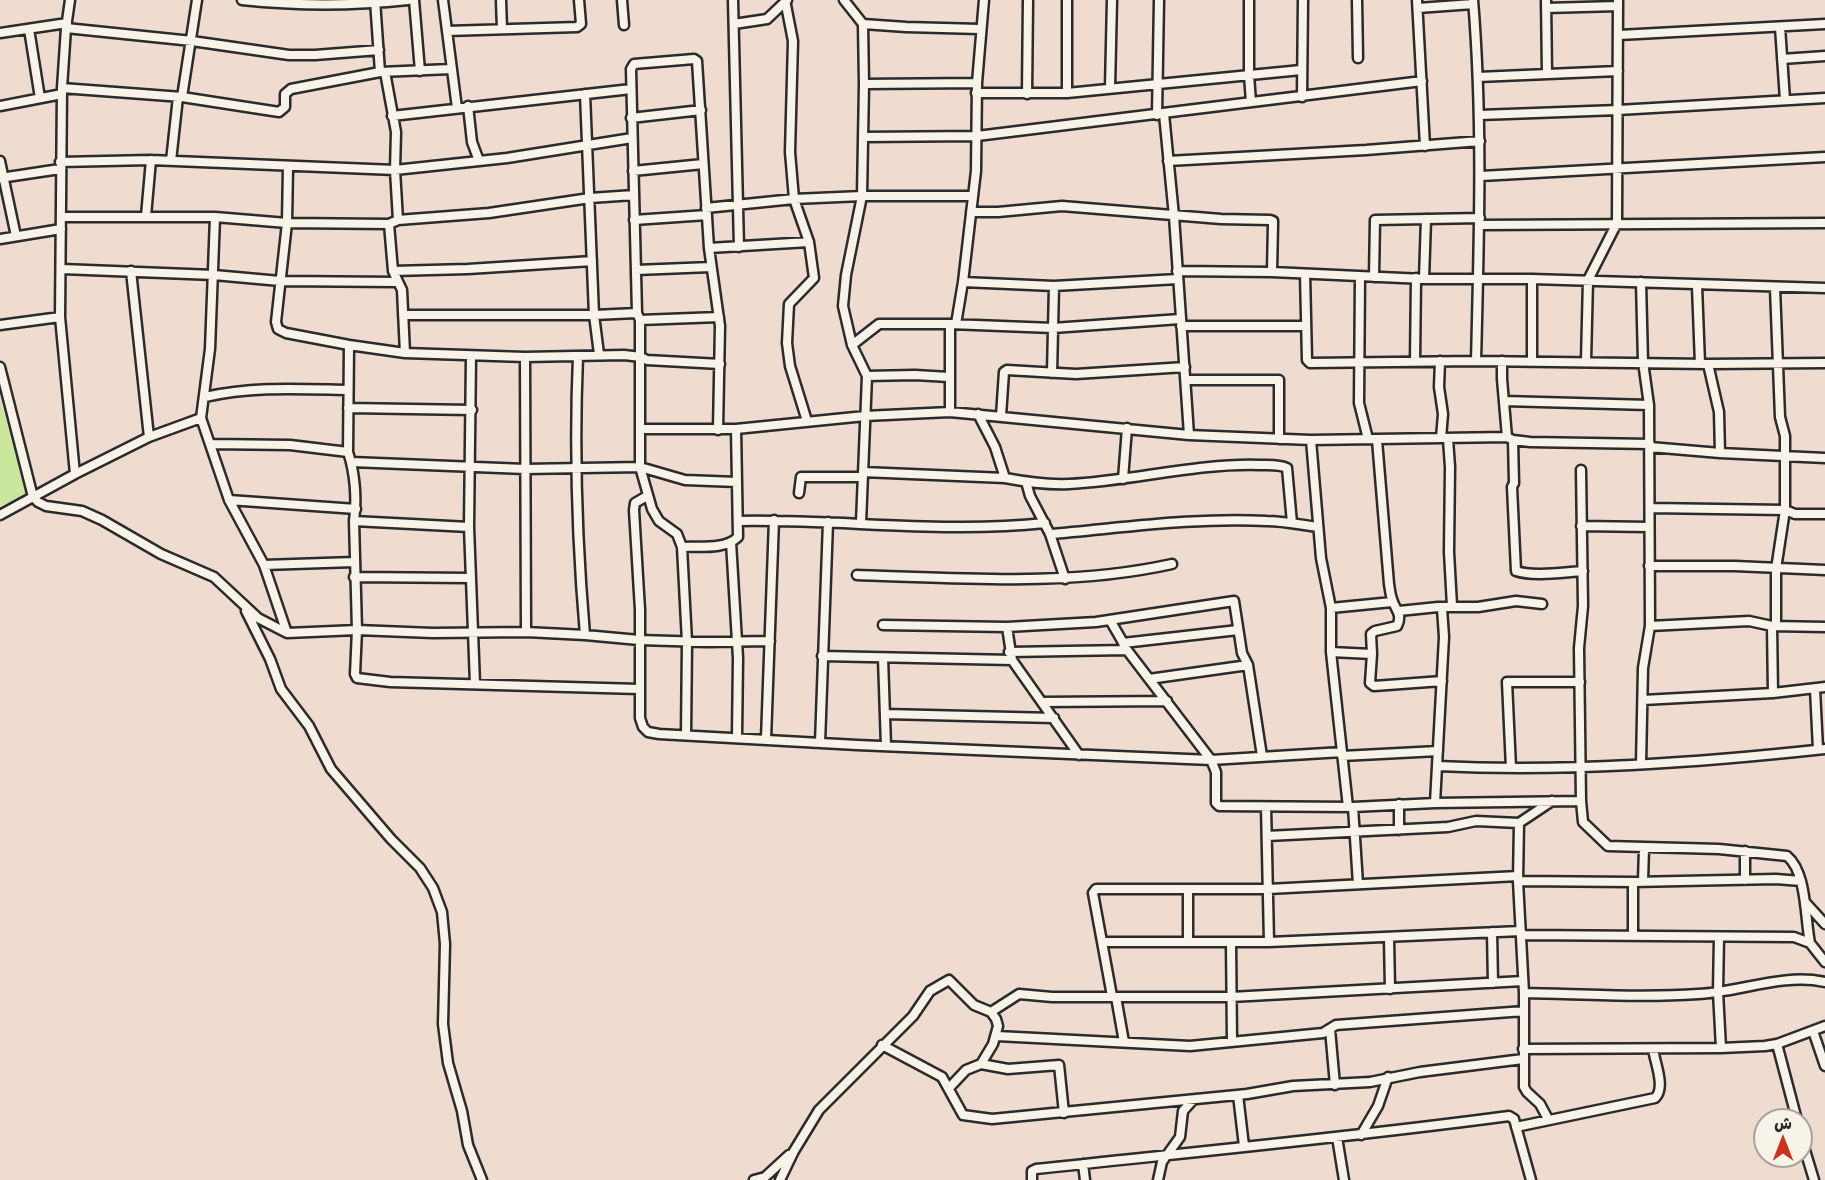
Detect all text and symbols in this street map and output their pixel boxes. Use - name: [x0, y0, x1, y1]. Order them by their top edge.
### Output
- north arrow: [1753, 1108, 1813, 1168]
- text: ش: [1774, 1110, 1792, 1134]

